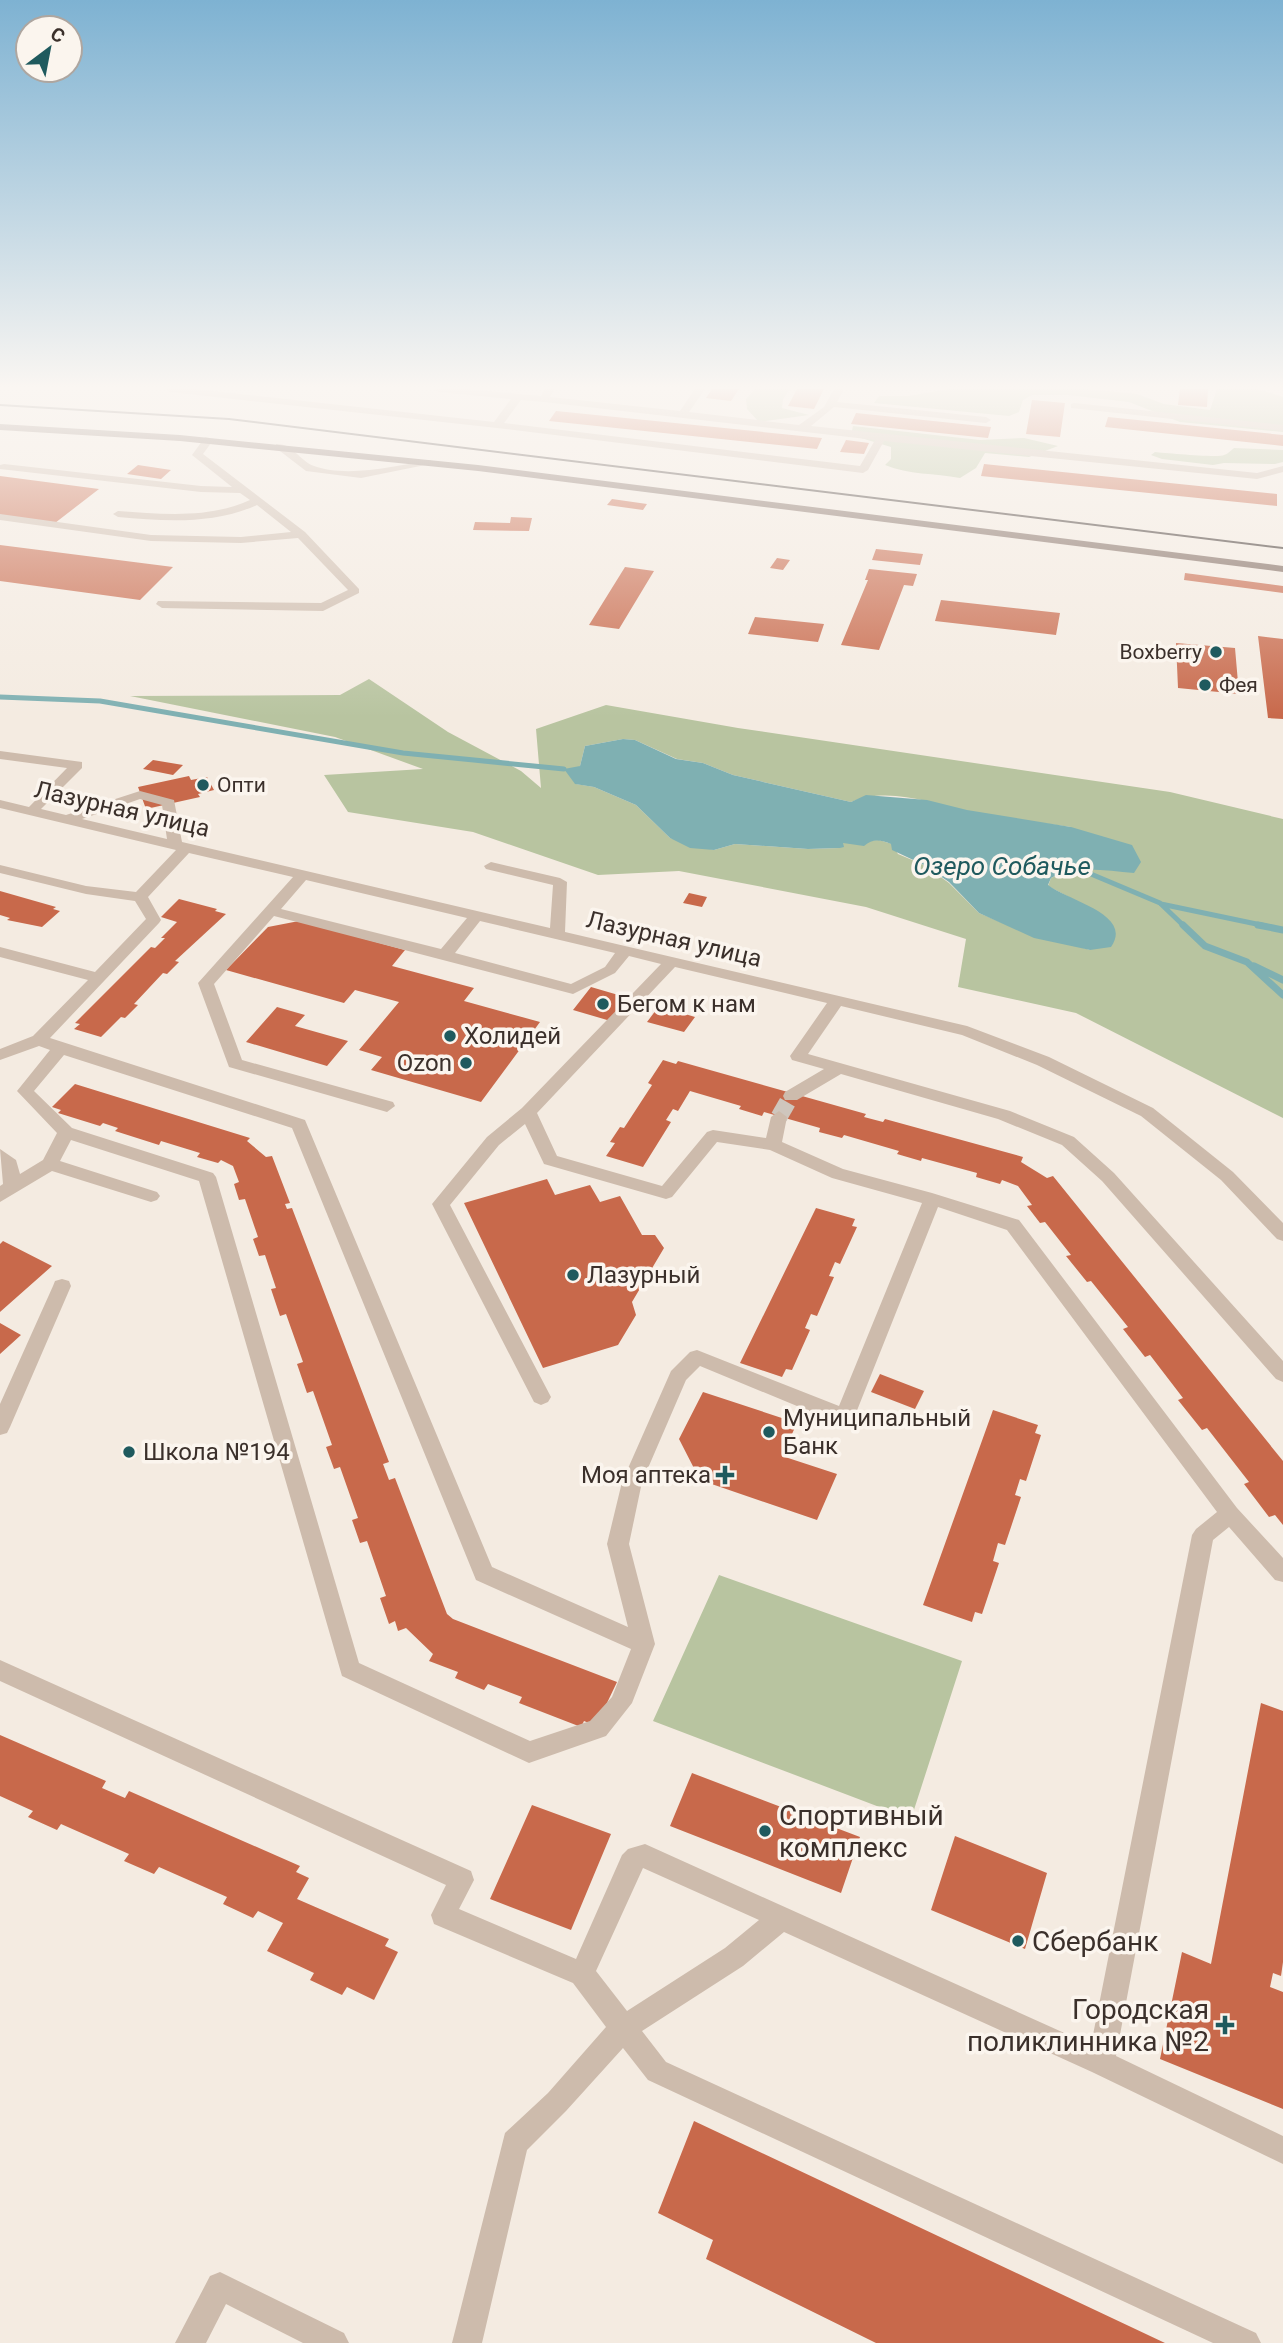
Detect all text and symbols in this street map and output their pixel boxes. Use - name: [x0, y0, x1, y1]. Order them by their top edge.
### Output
- north arrow: [14, 14, 84, 84]
- text: С: [46, 22, 69, 48]
- place label: Boxberry: [1119, 640, 1202, 664]
- marker: Boxberry: [1208, 644, 1224, 660]
- place label: Фея: [1219, 673, 1258, 697]
- marker: Фея: [1197, 677, 1213, 693]
- place label: Опти: [217, 773, 266, 797]
- street label: Лазурная улица: [32, 775, 212, 843]
- marker: Опти: [195, 777, 211, 793]
- water label: Озеро Собачье: [913, 851, 1091, 881]
- street label: Лазурная улица: [584, 905, 764, 973]
- place label: Бегом к нам: [617, 990, 756, 1018]
- marker: Бегом к нам: [595, 996, 611, 1012]
- place label: Холидей: [464, 1022, 561, 1050]
- marker: Холидей: [442, 1028, 458, 1044]
- place label: Ozon: [397, 1049, 452, 1077]
- marker: Ozon: [458, 1055, 474, 1071]
- place label: Лазурный: [587, 1261, 700, 1289]
- marker: Лазурный: [565, 1267, 581, 1283]
- place label: Муниципальный Банк: [783, 1404, 971, 1460]
- marker: Муниципальный Банк: [761, 1424, 777, 1440]
- place label: Школа №194: [143, 1438, 290, 1466]
- marker: Школа №194: [121, 1444, 137, 1460]
- place label: Моя аптека: [581, 1461, 711, 1489]
- marker: Моя аптека: [717, 1467, 733, 1483]
- place label: Спортивный комплекс: [779, 1799, 944, 1864]
- marker: Спортивный комплекс: [757, 1823, 773, 1839]
- place label: Сбербанк: [1032, 1925, 1158, 1958]
- marker: Сбербанк: [1010, 1933, 1026, 1949]
- place label: Городская поликлинника №2: [967, 1993, 1209, 2058]
- marker: Городская поликлинника №2: [1215, 2015, 1235, 2035]

